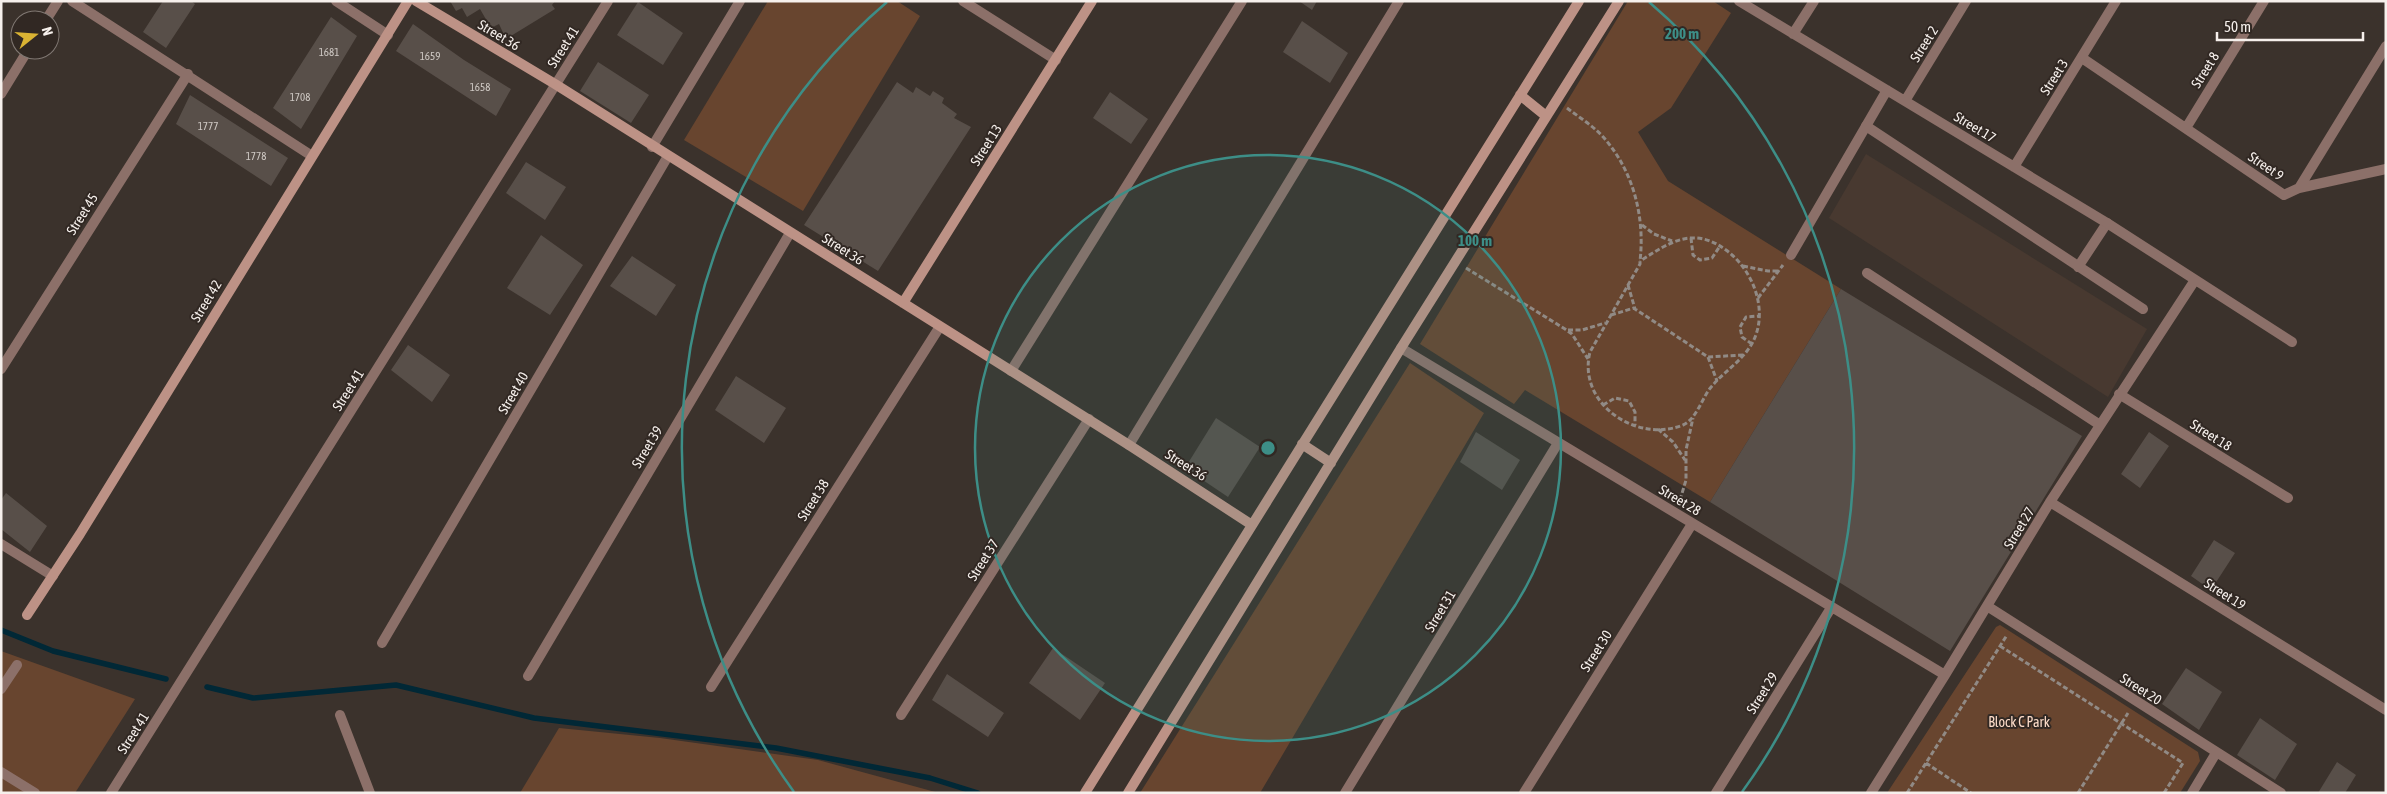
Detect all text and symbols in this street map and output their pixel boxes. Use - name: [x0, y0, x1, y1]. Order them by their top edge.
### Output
- north arrow: [10, 10, 60, 60]
- scale bar: [2217, 10, 2363, 42]
- street label: Street 36: [475, 16, 523, 54]
- text: 50 m: [2224, 18, 2251, 35]
- street label: Street 41: [544, 23, 582, 71]
- street label: Street 2: [1907, 23, 1941, 65]
- text: N: [39, 25, 56, 37]
- text: 200 m: [1665, 25, 1699, 42]
- house number: 1681: [319, 46, 339, 58]
- street label: Street 8: [2188, 49, 2222, 91]
- house number: 1659: [420, 50, 440, 62]
- street label: Street 3: [2037, 56, 2071, 98]
- house number: 1658: [470, 81, 490, 93]
- house number: 1708: [290, 91, 310, 103]
- street label: Street 17: [1951, 108, 1999, 146]
- house number: 1777: [198, 120, 218, 132]
- street label: Street 13: [967, 121, 1005, 169]
- street label: Street 9: [2245, 148, 2287, 184]
- house number: 1778: [246, 150, 266, 162]
- street label: Street 45: [63, 190, 101, 238]
- street label: Street 36: [819, 230, 867, 268]
- text: 100 m: [1458, 232, 1492, 249]
- street label: Street 42: [187, 277, 225, 325]
- street label: Street 41: [329, 366, 367, 414]
- street label: Street 40: [495, 369, 532, 417]
- street label: Street 18: [2187, 416, 2235, 454]
- street label: Street 39: [628, 423, 666, 471]
- centre of rings: [1259, 439, 1277, 457]
- street label: Street 36: [1162, 446, 1210, 484]
- street label: Street 38: [794, 476, 832, 524]
- street label: Street 28: [1656, 481, 1704, 519]
- street label: Street 27: [2000, 504, 2038, 552]
- street label: Street 37: [964, 536, 1002, 584]
- street label: Street 19: [2201, 575, 2249, 613]
- street label: Street 31: [1421, 587, 1459, 635]
- street label: Street 30: [1577, 627, 1615, 675]
- street label: Street 29: [1743, 669, 1781, 717]
- street label: Street 20: [2117, 670, 2165, 708]
- street label: Street 41: [114, 709, 152, 757]
- park label: Block C Park: [1988, 714, 2050, 730]

